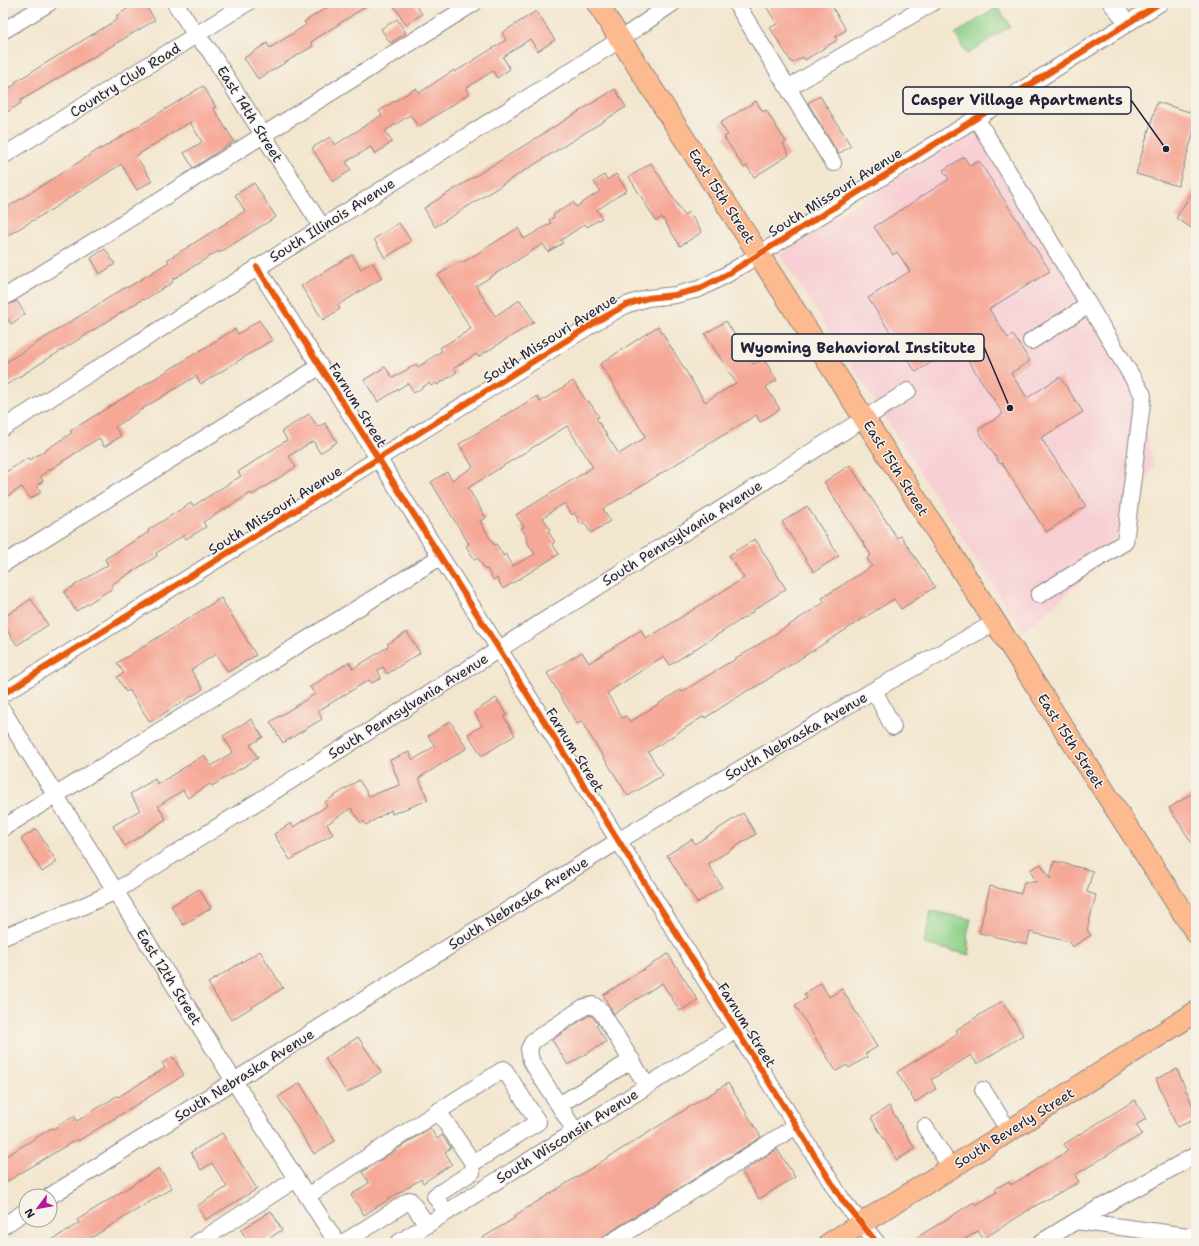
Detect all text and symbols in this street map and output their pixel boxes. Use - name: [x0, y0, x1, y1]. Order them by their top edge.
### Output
- street label: Country Club Road: [66, 39, 184, 121]
- street label: East 14th Street: [213, 62, 287, 166]
- callout: Casper Village Apartments: [903, 87, 1131, 114]
- text: Casper Village Apartments: [911, 90, 1123, 110]
- street label: South Missouri Avenue: [765, 143, 905, 241]
- street label: East 15th Street: [685, 145, 759, 247]
- street label: South Illinois Avenue: [266, 174, 398, 266]
- street label: South Missouri Avenue: [480, 289, 620, 387]
- callout: Wyoming Behavioral Institute: [732, 334, 984, 361]
- text: Wyoming Behavioral Institute: [740, 338, 976, 358]
- street label: Farnum Street: [325, 359, 391, 451]
- street label: East 15th Street: [859, 417, 933, 519]
- street label: South Missouri Avenue: [205, 461, 345, 559]
- street label: South Pennsylvania Avenue: [599, 476, 765, 590]
- street label: South Pennsylvania Avenue: [325, 649, 491, 763]
- street label: South Nebraska Avenue: [722, 688, 870, 784]
- street label: East 15th Street: [1034, 690, 1108, 792]
- street label: Farnum Street: [542, 704, 608, 796]
- street label: South Nebraska Avenue: [445, 853, 591, 953]
- street label: East 12th Street: [132, 926, 206, 1028]
- street label: Farnum Street: [714, 979, 780, 1071]
- street label: South Nebraska Avenue: [171, 1025, 317, 1125]
- street label: South Beverly Street: [951, 1084, 1077, 1172]
- street label: South Wisconsin Avenue: [493, 1085, 641, 1187]
- north arrow: [18, 1188, 58, 1228]
- text: N: [21, 1205, 39, 1221]

